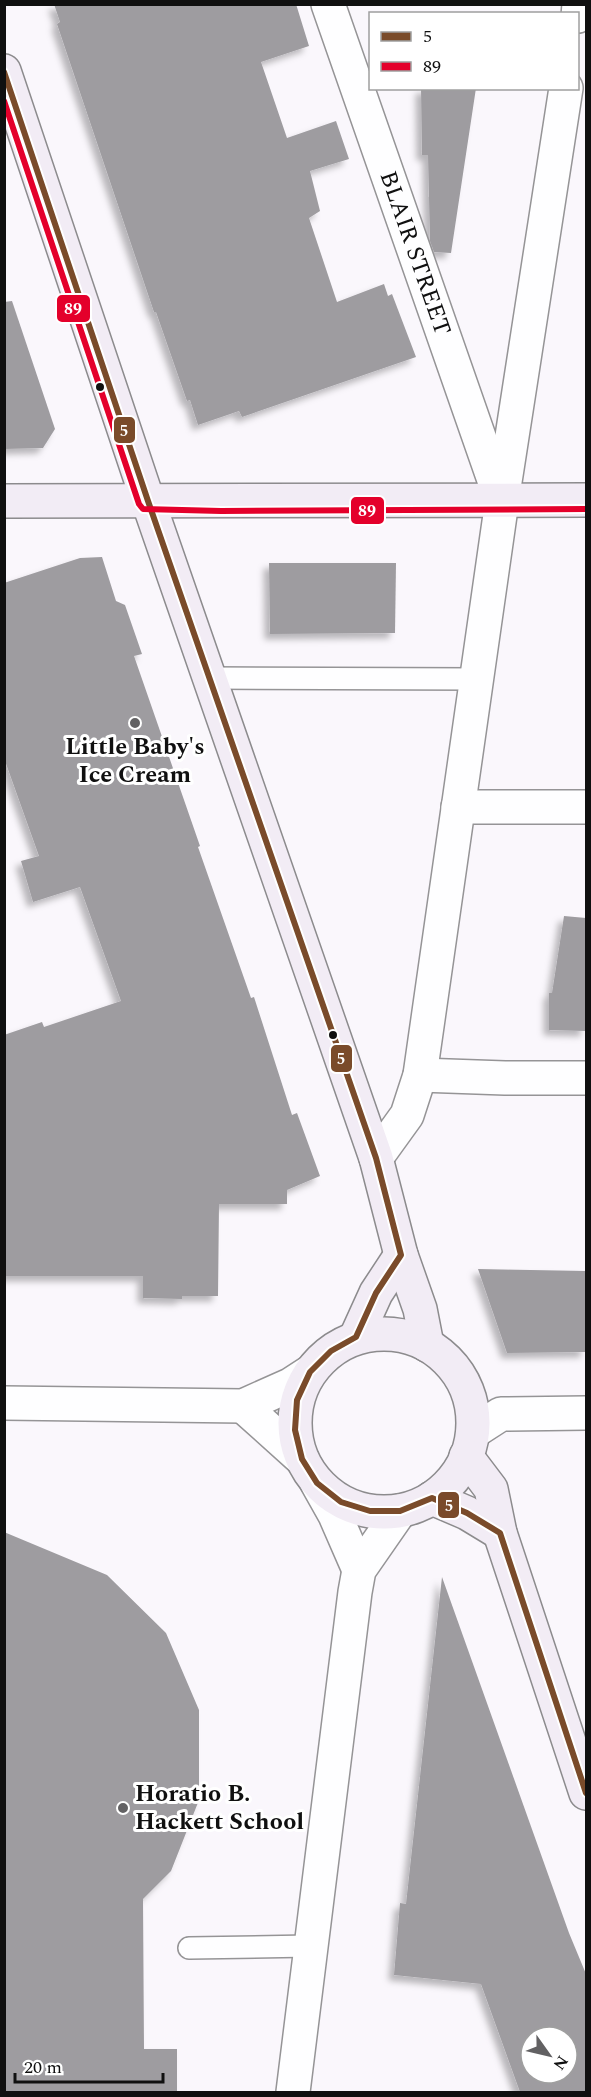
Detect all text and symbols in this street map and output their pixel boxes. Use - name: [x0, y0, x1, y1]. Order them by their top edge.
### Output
- legend: [369, 12, 579, 90]
- text: 5: [423, 23, 432, 50]
- text: 89: [423, 53, 441, 80]
- street label: BLAIR STREET: [370, 166, 460, 340]
- line badge: 89: [56, 294, 91, 323]
- text: 89: [64, 297, 82, 321]
- unlabelled marker: [94, 381, 106, 393]
- line badge: 5: [113, 416, 136, 444]
- text: 5: [120, 419, 128, 443]
- line badge: 89: [350, 496, 385, 525]
- text: 89: [358, 499, 376, 523]
- marker: Little Baby's Ice Cream: [128, 716, 142, 730]
- place label: Little Baby's Ice Cream: [65, 729, 205, 793]
- unlabelled marker: [327, 1029, 339, 1041]
- line badge: 5: [330, 1044, 353, 1073]
- text: 5: [337, 1047, 345, 1071]
- line badge: 5: [437, 1491, 460, 1519]
- text: 5: [445, 1494, 453, 1518]
- place label: Horatio B. Hackett School: [135, 1776, 304, 1840]
- marker: Horatio B. Hackett School: [116, 1801, 130, 1815]
- north arrow: [519, 2025, 579, 2085]
- scale bar: [15, 2046, 164, 2084]
- text: N: [547, 2051, 574, 2075]
- text: 20 m: [24, 2054, 62, 2081]

